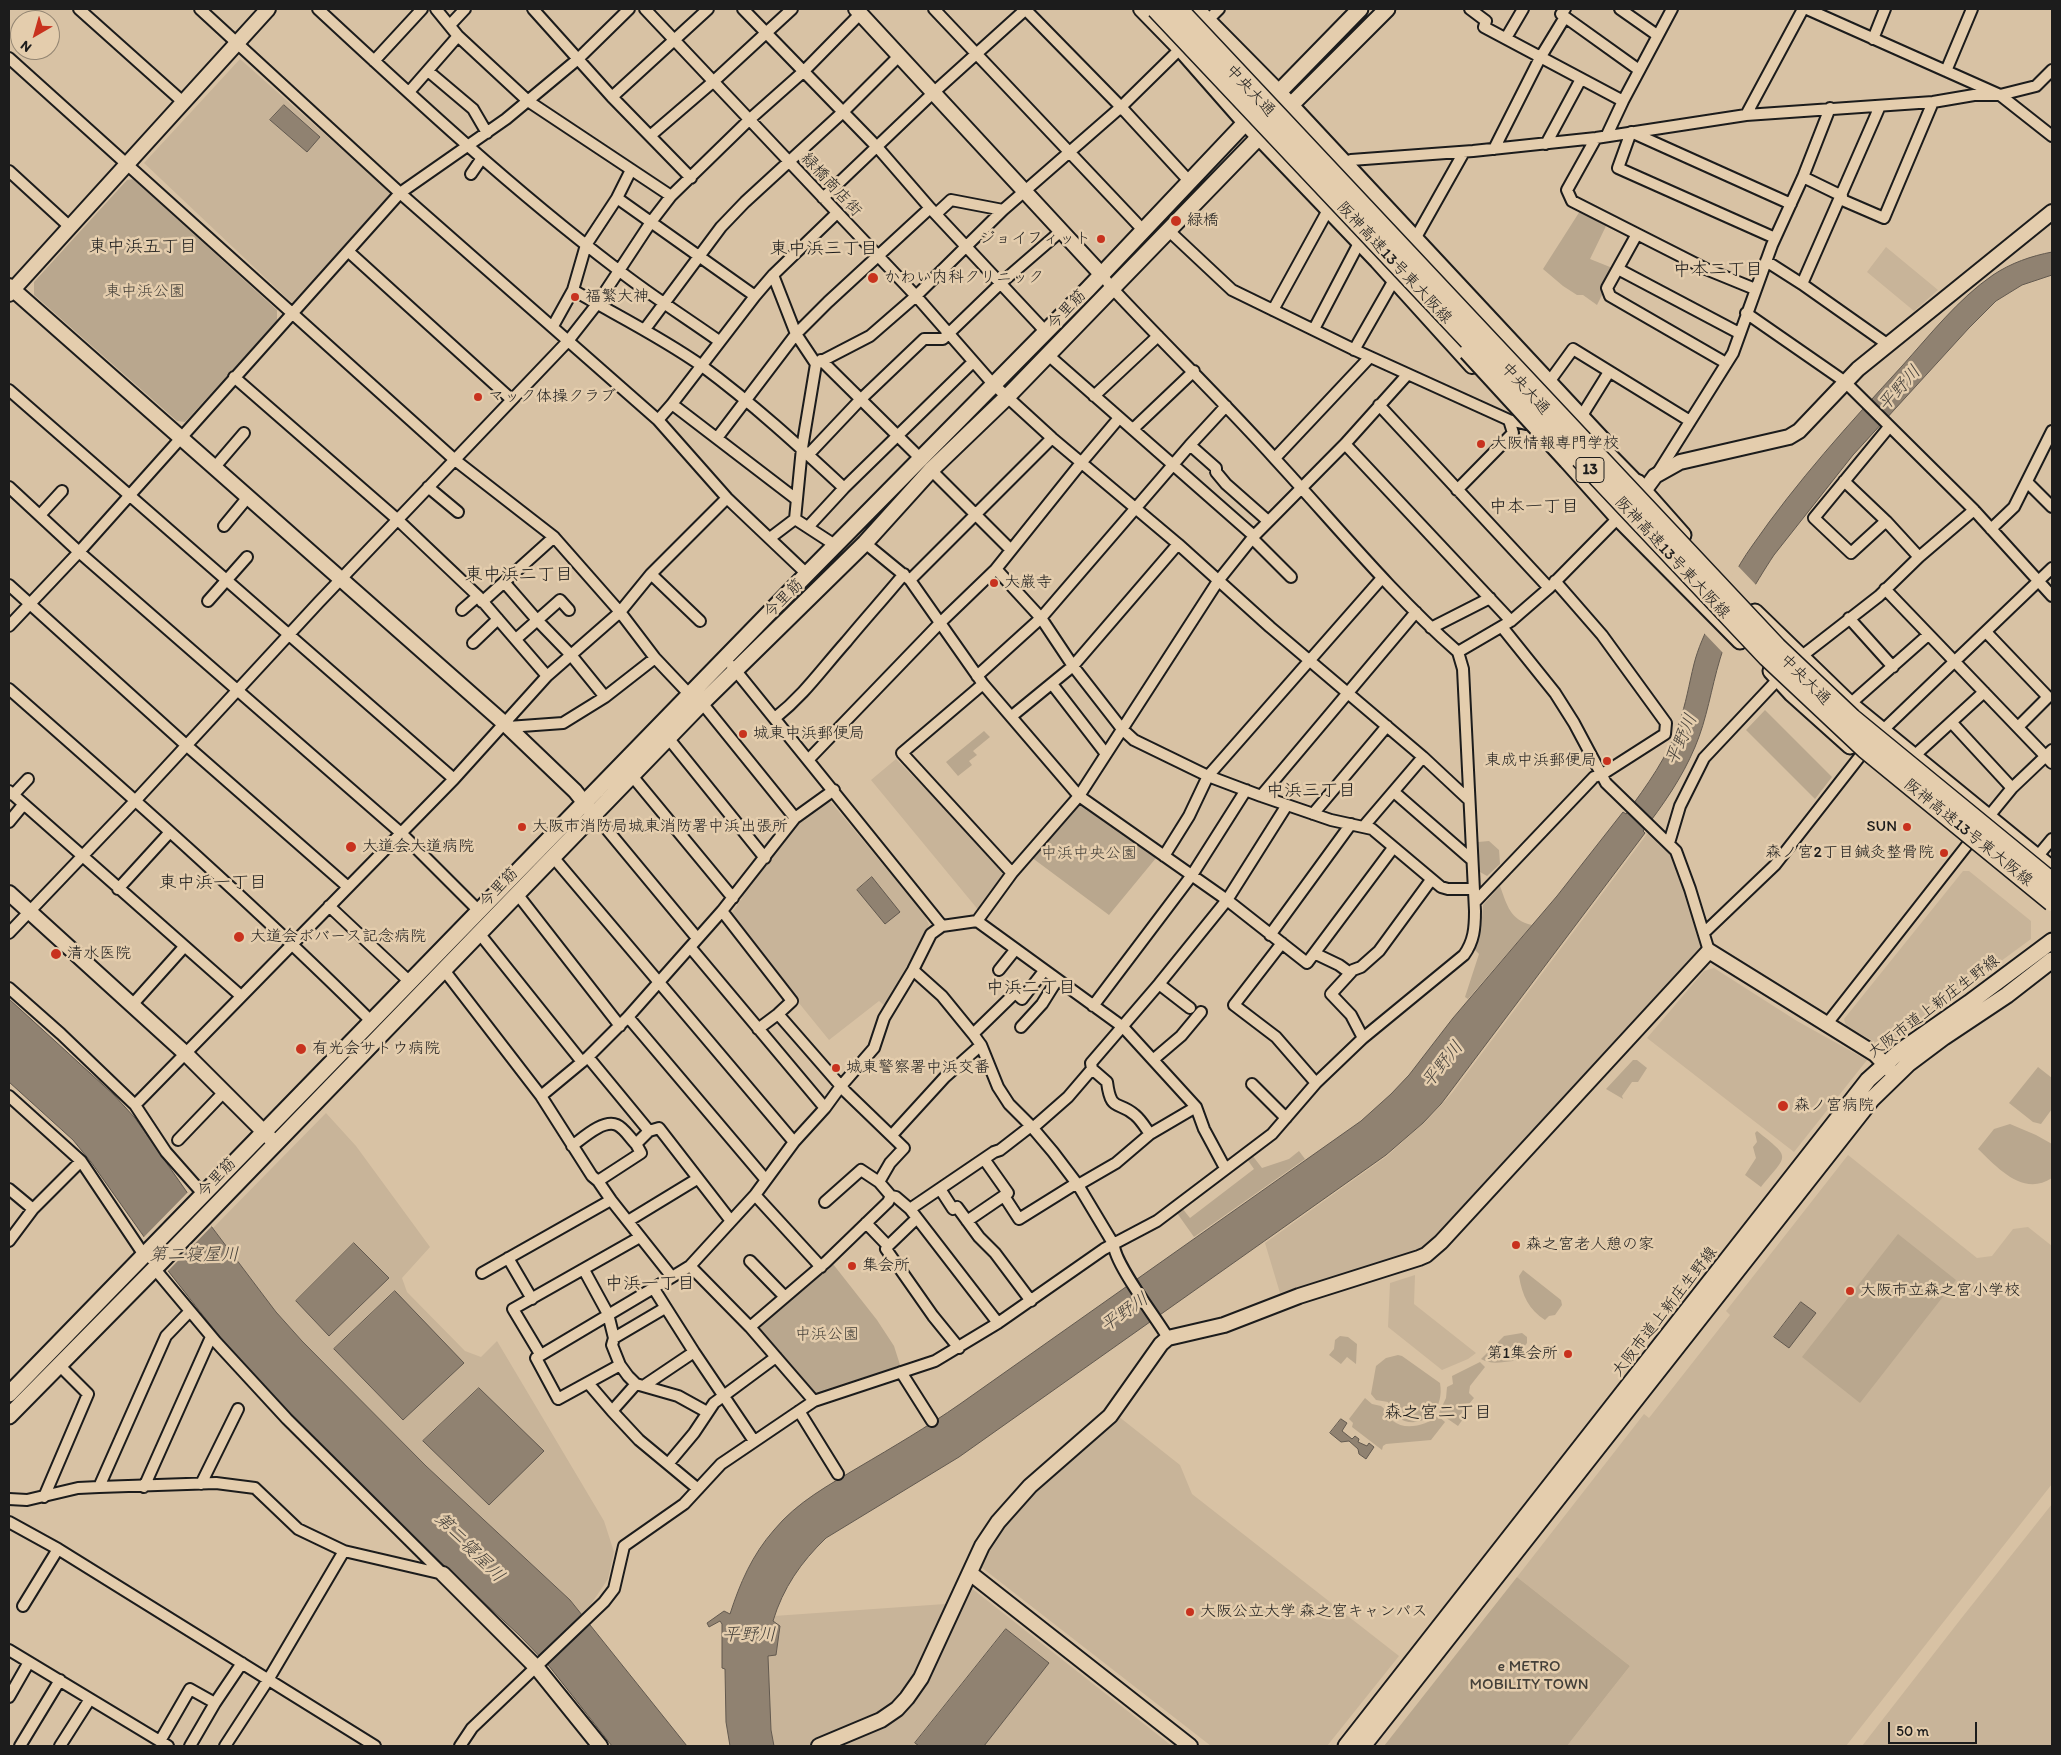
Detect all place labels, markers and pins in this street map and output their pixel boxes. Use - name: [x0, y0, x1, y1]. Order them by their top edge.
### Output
- place label: 緑橋: [1187, 211, 1219, 231]
- marker: 緑橋: [1169, 214, 1183, 228]
- place label: ジョイフィット: [979, 229, 1091, 249]
- marker: ジョイフィット: [1095, 233, 1107, 245]
- place label: かわい内科クリニック: [884, 268, 1044, 288]
- marker: かわい内科クリニック: [866, 271, 880, 285]
- place label: 福繁大神: [585, 287, 649, 307]
- marker: 福繁大神: [569, 291, 581, 303]
- place label: マック体操クラブ: [488, 387, 616, 407]
- marker: マック体操クラブ: [472, 391, 484, 403]
- place label: 大阪情報専門学校: [1491, 434, 1619, 454]
- marker: 大阪情報専門学校: [1475, 438, 1487, 450]
- place label: 大巌寺: [1004, 573, 1052, 593]
- marker: 大巌寺: [988, 577, 1000, 589]
- place label: 城東中浜郵便局: [753, 724, 865, 744]
- marker: 城東中浜郵便局: [737, 728, 749, 740]
- place label: 東成中浜郵便局: [1485, 751, 1597, 771]
- marker: 東成中浜郵便局: [1601, 755, 1613, 767]
- place label: 大阪市消防局城東消防署中浜出張所: [532, 817, 788, 837]
- place label: SUN: [1867, 817, 1897, 837]
- marker: 大阪市消防局城東消防署中浜出張所: [516, 821, 528, 833]
- marker: SUN: [1901, 821, 1913, 833]
- place label: 大道会大道病院: [362, 837, 474, 857]
- marker: 大道会大道病院: [344, 840, 358, 854]
- place label: 森ノ宮2丁目鍼灸整骨院: [1766, 843, 1934, 863]
- marker: 森ノ宮2丁目鍼灸整骨院: [1938, 847, 1950, 859]
- place label: 大道会ボバース記念病院: [250, 927, 426, 947]
- marker: 大道会ボバース記念病院: [232, 930, 246, 944]
- place label: 清水医院: [67, 944, 131, 964]
- marker: 清水医院: [49, 947, 63, 961]
- place label: 有光会サトウ病院: [312, 1039, 440, 1059]
- marker: 有光会サトウ病院: [294, 1042, 308, 1056]
- place label: 城東警察署中浜交番: [846, 1058, 990, 1078]
- marker: 城東警察署中浜交番: [830, 1062, 842, 1074]
- place label: 森ノ宮病院: [1794, 1096, 1874, 1116]
- marker: 森ノ宮病院: [1776, 1099, 1790, 1113]
- place label: 森之宮老人憩の家: [1526, 1235, 1654, 1255]
- marker: 森之宮老人憩の家: [1510, 1239, 1522, 1251]
- place label: 集会所: [862, 1256, 910, 1276]
- marker: 集会所: [846, 1260, 858, 1272]
- place label: 大阪市立森之宮小学校: [1860, 1281, 2020, 1301]
- marker: 大阪市立森之宮小学校: [1844, 1285, 1856, 1297]
- place label: 第1集会所: [1487, 1344, 1558, 1364]
- marker: 第1集会所: [1562, 1348, 1574, 1360]
- place label: 大阪公立大学 森之宮キャンパス: [1200, 1602, 1428, 1622]
- marker: 大阪公立大学 森之宮キャンパス: [1184, 1606, 1196, 1618]

